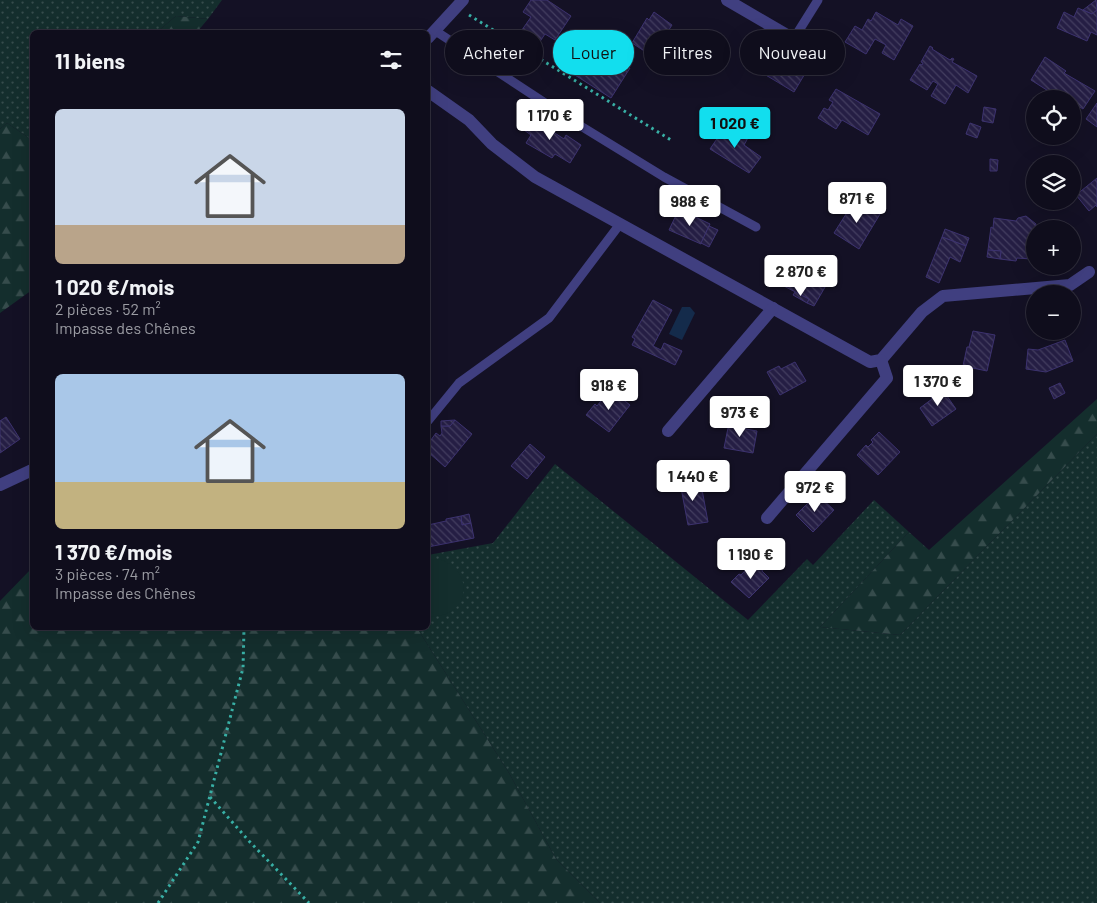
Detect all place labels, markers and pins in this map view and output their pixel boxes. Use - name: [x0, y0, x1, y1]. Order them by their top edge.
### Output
- pin: 1 170 €: [504, 98, 596, 141]
- pin: 1 020 €: [689, 106, 781, 149]
- pin: 871 €: [822, 182, 892, 224]
- pin: 988 €: [655, 184, 725, 227]
- pin: 2 870 €: [755, 254, 847, 297]
- pin: 1 370 €: [892, 364, 984, 407]
- pin: 918 €: [574, 368, 644, 411]
- pin: 973 €: [705, 396, 775, 438]
- pin: 1 440 €: [647, 460, 739, 502]
- pin: 972 €: [780, 470, 850, 513]
- pin: 1 190 €: [705, 538, 797, 580]

